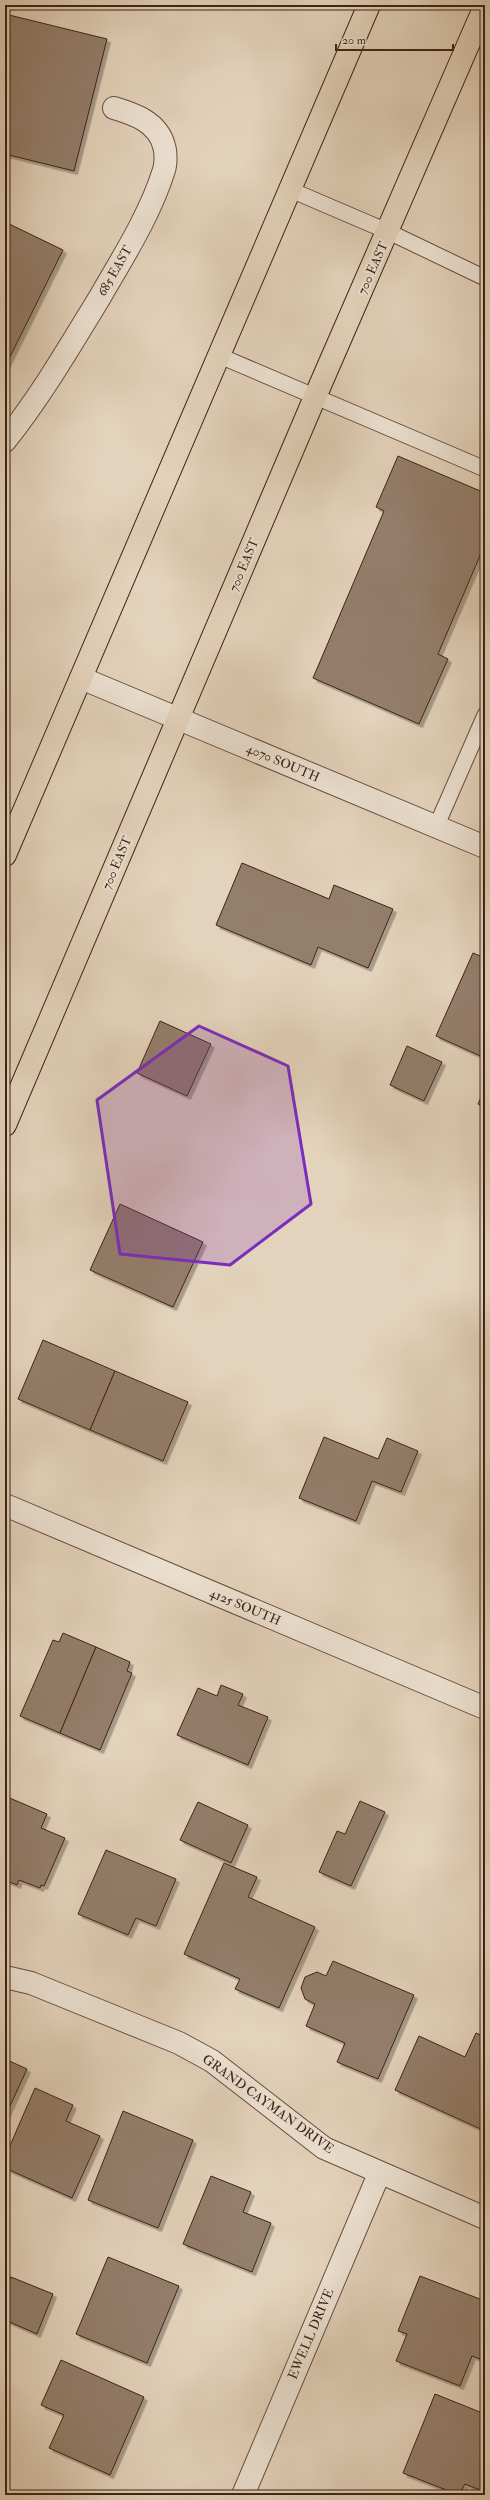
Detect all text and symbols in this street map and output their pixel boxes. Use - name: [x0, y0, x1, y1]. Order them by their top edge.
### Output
- scale bar: [336, 26, 453, 52]
- text: 20 m: [342, 33, 367, 48]
- street label: 700 EAST: [354, 239, 392, 297]
- street label: 685 EAST: [94, 243, 136, 299]
- street label: 700 EAST: [226, 536, 263, 594]
- street label: 4070 SOUTH: [244, 740, 322, 786]
- street label: 700 EAST: [99, 834, 136, 892]
- street label: 4125 SOUTH: [207, 1585, 283, 1629]
- street label: GRAND CAYMAN DRIVE: [199, 2051, 337, 2157]
- street label: EWELL DRIVE: [285, 2286, 337, 2382]

